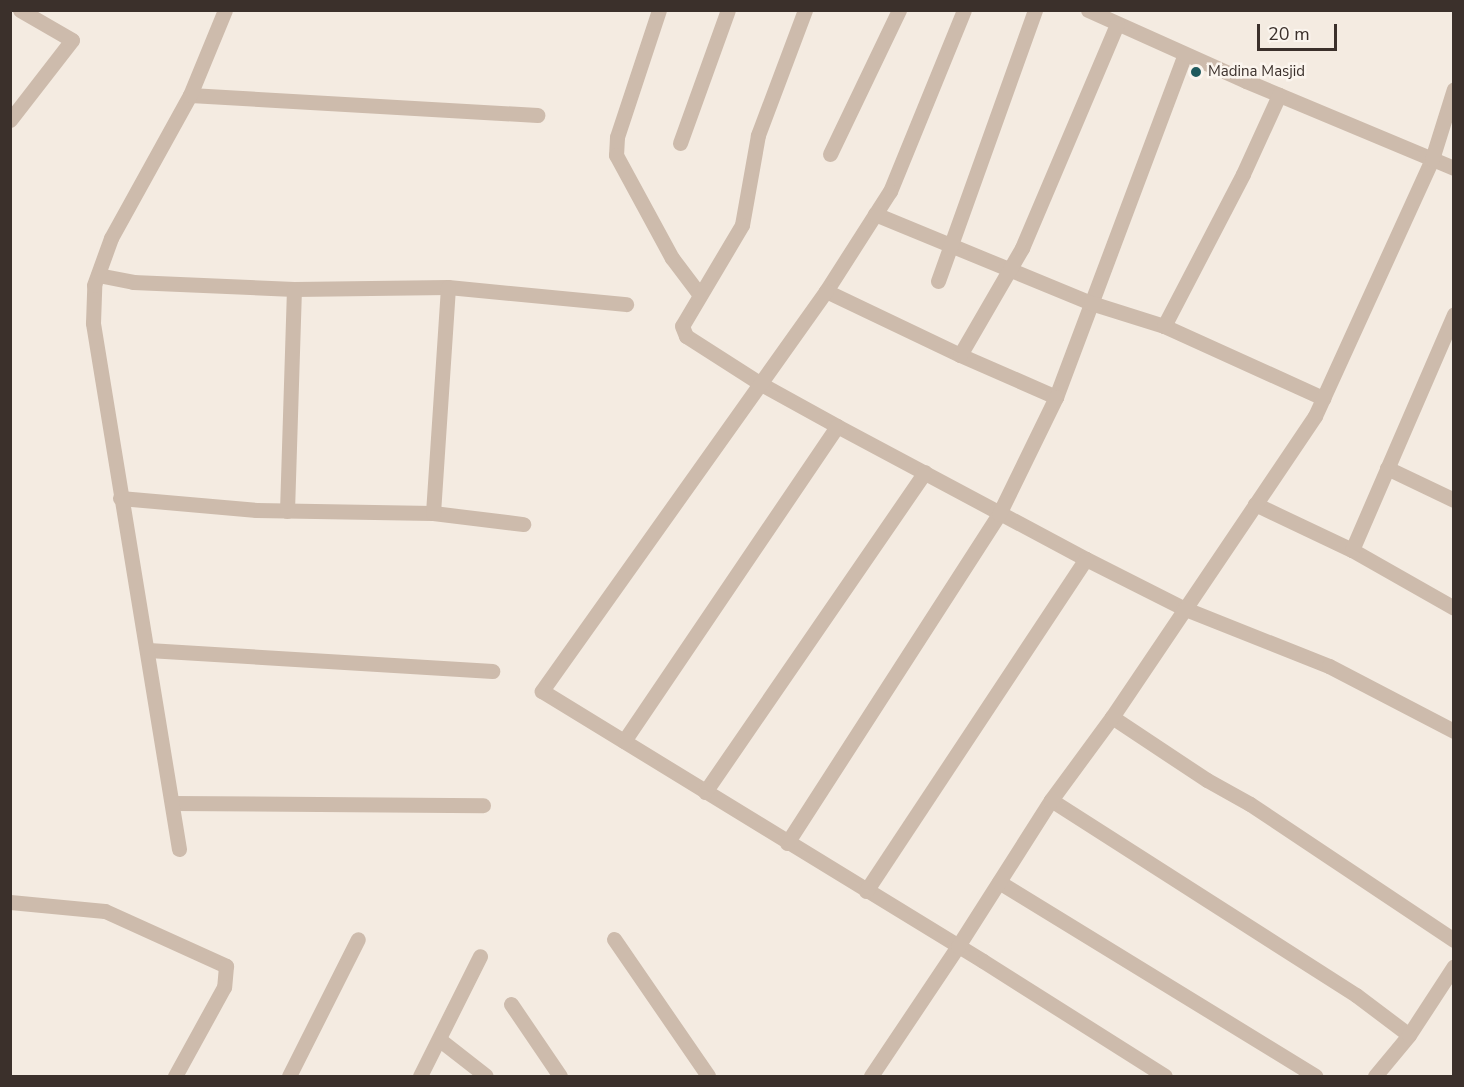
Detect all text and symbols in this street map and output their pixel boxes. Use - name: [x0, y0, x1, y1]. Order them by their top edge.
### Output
- scale bar: [1260, 12, 1340, 50]
- text: 20 m: [1268, 22, 1310, 46]
- place label: Madina Masjid: [1208, 63, 1305, 81]
- marker: Madina Masjid: [1189, 65, 1203, 79]

